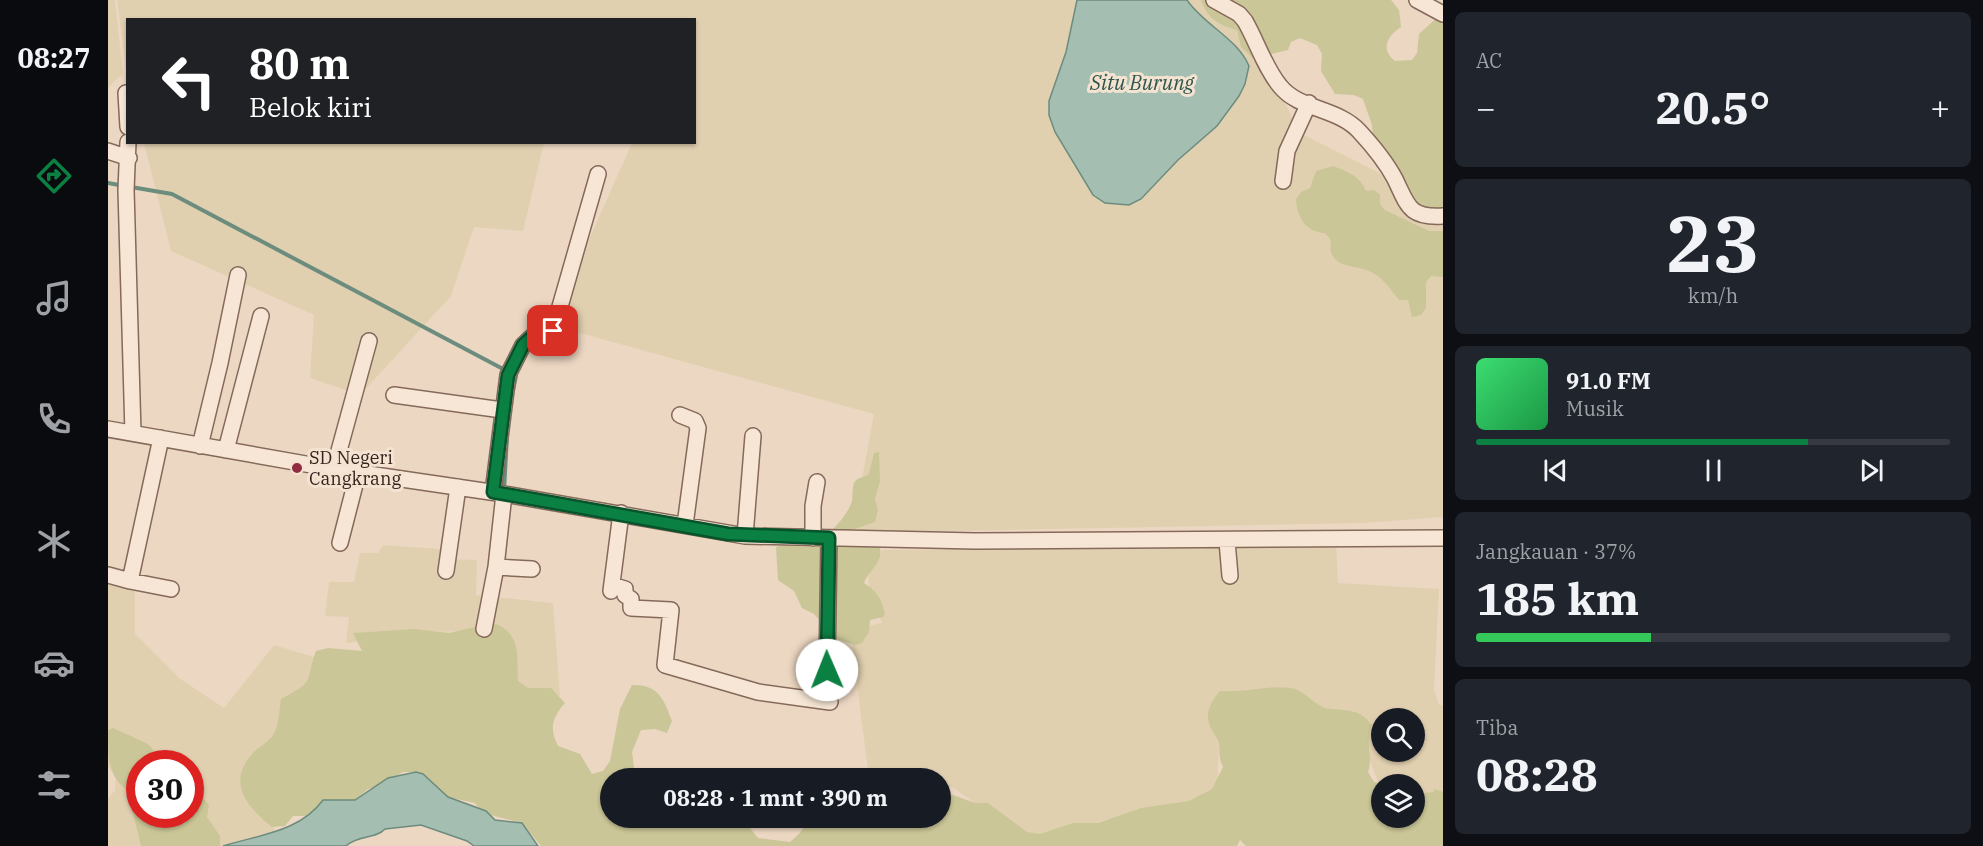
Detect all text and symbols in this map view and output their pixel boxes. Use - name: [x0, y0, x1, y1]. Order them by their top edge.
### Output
- text: 80 m: [249, 36, 350, 91]
- text: 08:27: [18, 40, 90, 75]
- icon: left: [150, 42, 228, 120]
- text: AC: [1476, 47, 1502, 74]
- water label: Situ Burung: [1089, 69, 1195, 96]
- text: 20.5°: [1656, 78, 1770, 136]
- text: −: [1476, 86, 1496, 129]
- text: +: [1930, 86, 1950, 129]
- text: Belok kiri: [249, 89, 372, 124]
- icon: directions: [33, 155, 75, 197]
- text: 23: [1666, 192, 1760, 293]
- icon: music: [33, 277, 75, 319]
- text: km/h: [1688, 282, 1738, 309]
- pin: [527, 305, 578, 356]
- icon: arrive: [536, 314, 569, 347]
- text: 91.0 FM: [1566, 366, 1651, 395]
- text: Musik: [1566, 395, 1624, 422]
- icon: phone: [33, 398, 75, 440]
- place label: SD Negeri Cangkrang: [309, 446, 401, 490]
- icon: previous: [1539, 454, 1572, 487]
- icon: pause: [1697, 454, 1730, 487]
- icon: next: [1855, 454, 1888, 487]
- marker: SD Negeri Cangkrang: [290, 461, 304, 475]
- icon: climate: [33, 520, 75, 562]
- text: Jangkauan · 37%: [1476, 538, 1636, 565]
- text: 185 km: [1476, 569, 1639, 627]
- position arrow: [795, 638, 859, 702]
- icon: car: [33, 642, 75, 684]
- map controls: [1371, 708, 1425, 828]
- button: search: [1371, 708, 1425, 762]
- text: Tiba: [1476, 714, 1518, 741]
- text: 08:28: [1476, 745, 1598, 803]
- speed limit sign: 30: [126, 750, 204, 828]
- icon: filters: [33, 764, 75, 806]
- button: layers: [1371, 774, 1425, 828]
- text: 08:28 · 1 mnt · 390 m: [663, 783, 888, 812]

